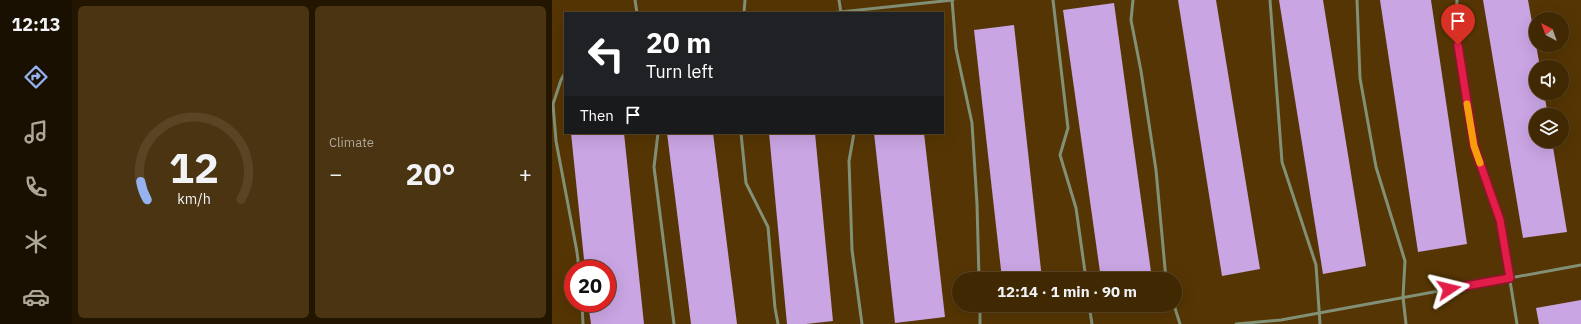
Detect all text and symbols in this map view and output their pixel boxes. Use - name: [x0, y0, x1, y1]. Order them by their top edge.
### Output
- pin: [1441, 4, 1475, 45]
- icon: arrive: [1447, 10, 1469, 32]
- north arrow: [1529, 12, 1569, 52]
- map controls: [1529, 12, 1569, 148]
- text: 12:13: [11, 13, 61, 36]
- text: 20 m: [646, 24, 711, 61]
- icon: left: [580, 28, 632, 80]
- text: Turn left: [646, 60, 714, 83]
- button: sound: [1529, 60, 1569, 100]
- icon: directions: [22, 63, 50, 91]
- icon: arrive: [622, 104, 644, 126]
- text: Then: [580, 106, 614, 125]
- button: layers: [1529, 108, 1569, 148]
- icon: music: [22, 118, 50, 146]
- text: Climate: [329, 134, 374, 151]
- text: 12: [169, 140, 218, 194]
- text: 20°: [405, 154, 456, 193]
- text: −: [329, 159, 342, 188]
- text: +: [519, 159, 532, 188]
- icon: phone: [22, 173, 50, 201]
- text: km/h: [177, 189, 210, 208]
- icon: climate: [22, 228, 50, 256]
- speed limit sign: 20: [564, 260, 616, 312]
- position arrow: [1428, 268, 1470, 310]
- text: 12:14 · 1 min · 90 m: [997, 282, 1137, 301]
- icon: car: [22, 283, 50, 311]

